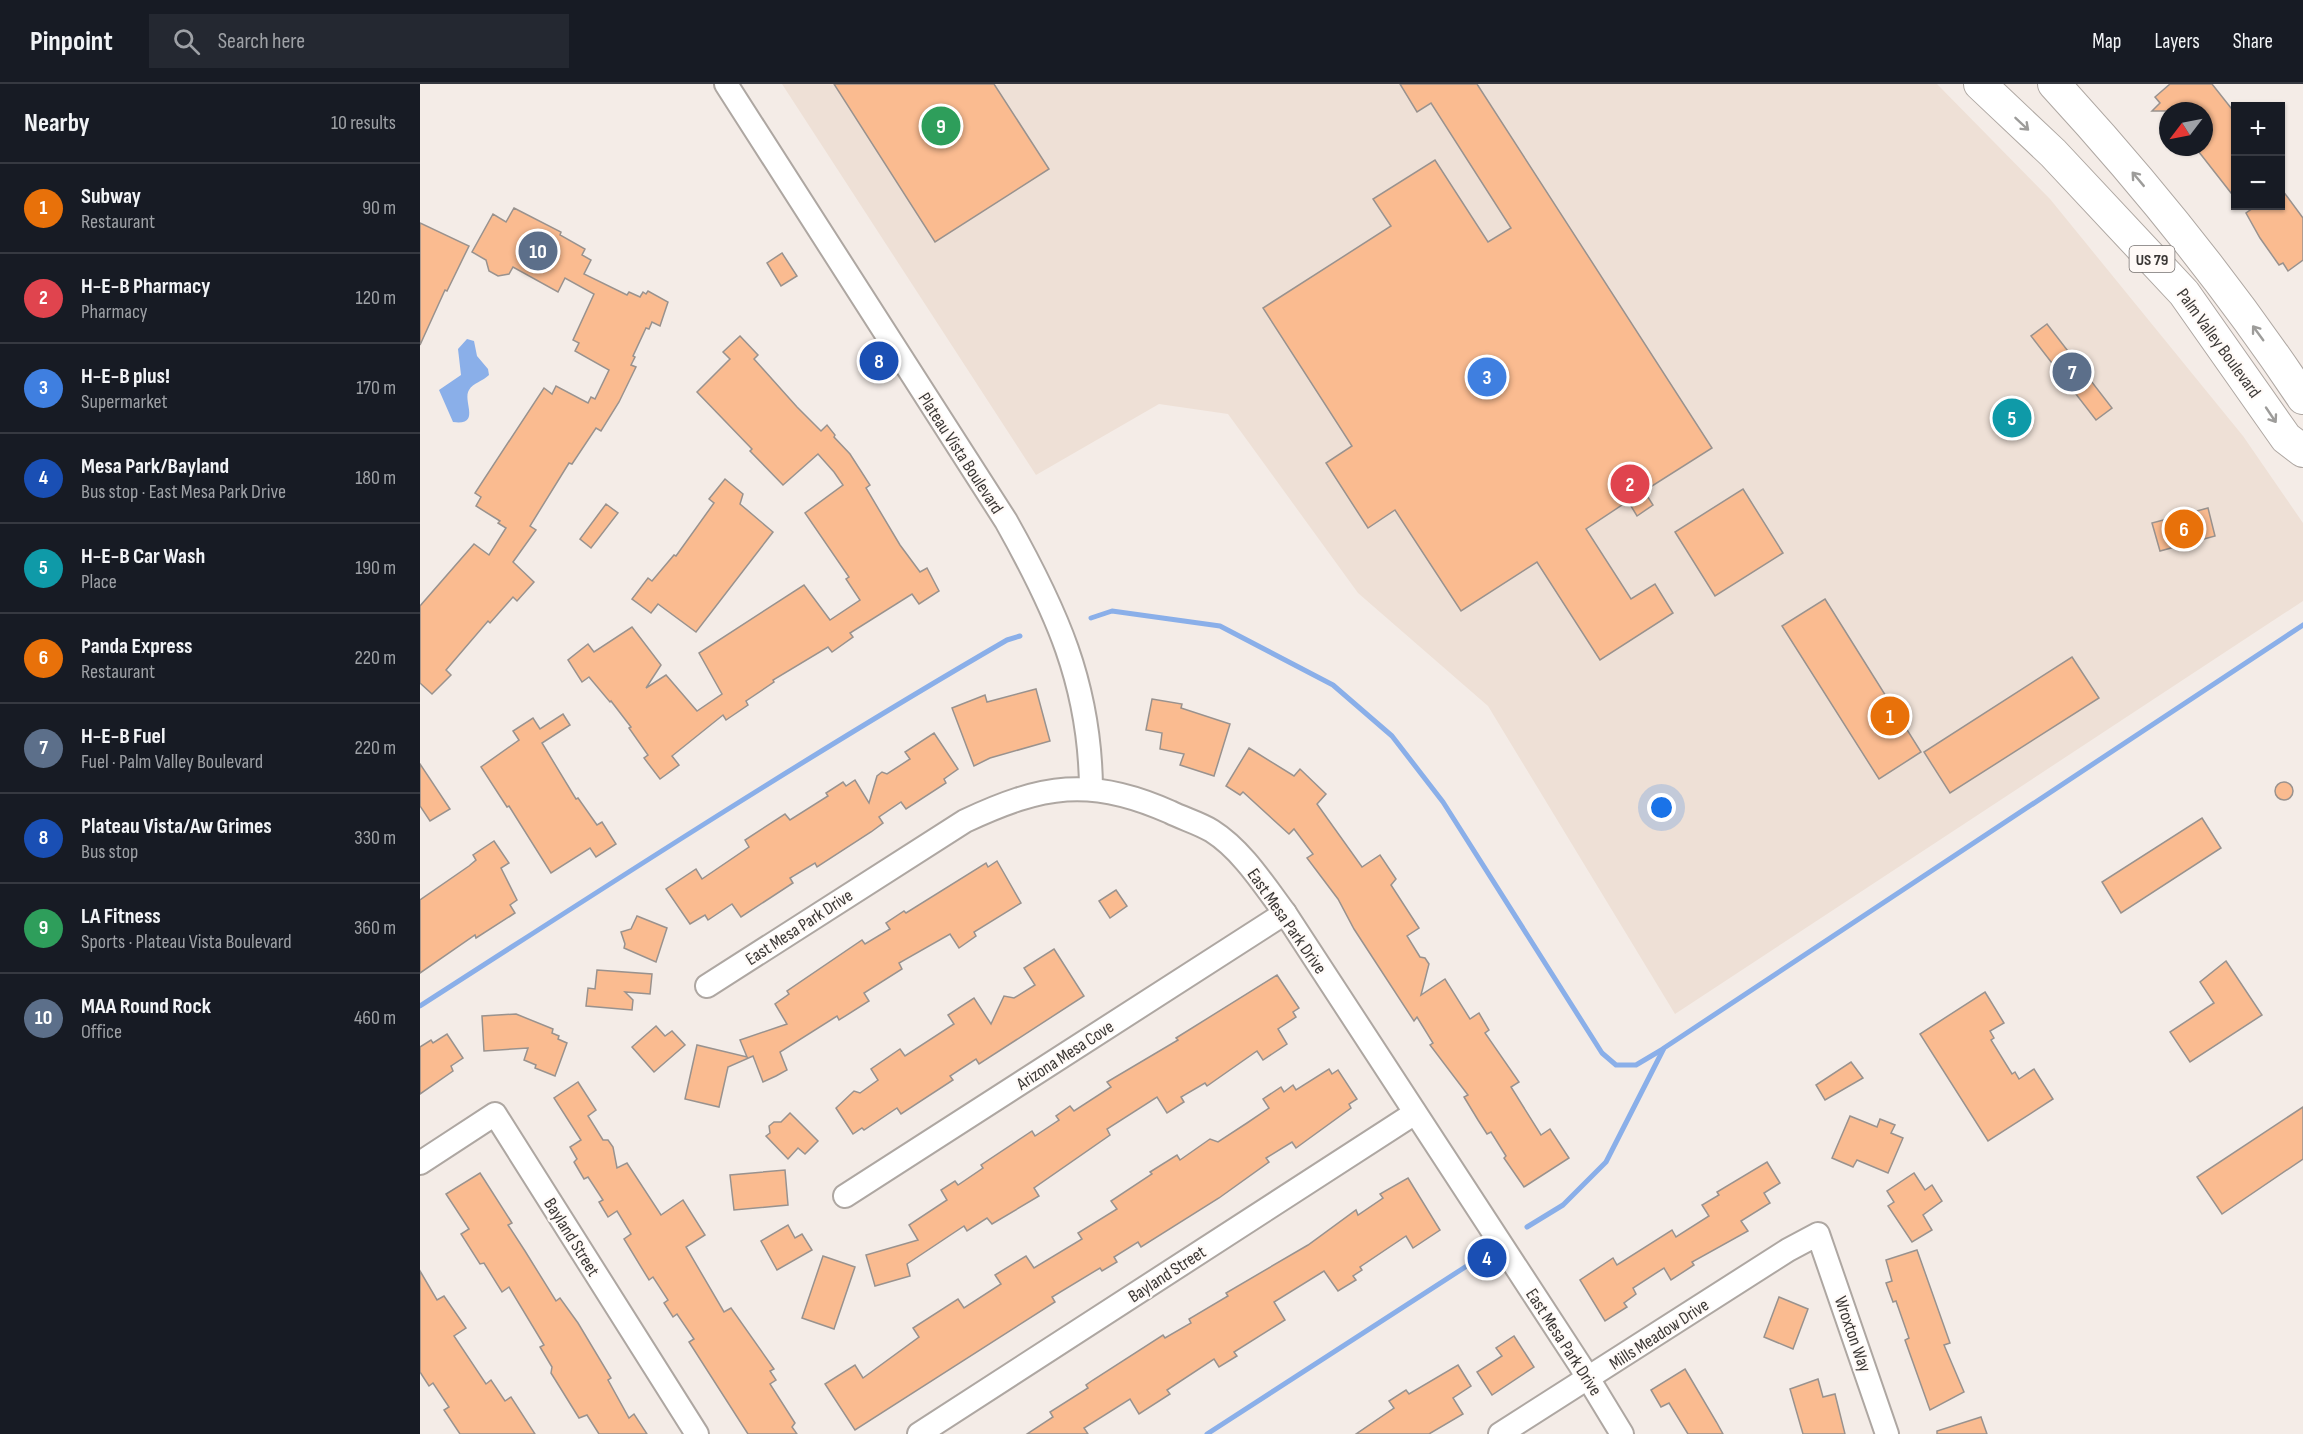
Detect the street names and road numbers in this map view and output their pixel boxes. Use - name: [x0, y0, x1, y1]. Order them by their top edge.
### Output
- road number: US 79: [2130, 246, 2174, 272]
- street label: Palm Valley Boulevard: [2172, 285, 2265, 402]
- street label: Plateau Vista Boulevard: [914, 389, 1008, 518]
- street label: East Mesa Park Drive: [1243, 865, 1331, 978]
- street label: East Mesa Park Drive: [742, 885, 857, 970]
- street label: Arizona Mesa Cove: [1012, 1016, 1118, 1095]
- street label: Bayland Street: [539, 1194, 604, 1281]
- street label: Bayland Street: [1125, 1241, 1210, 1307]
- street label: East Mesa Park Drive: [1521, 1285, 1606, 1400]
- street label: Wroxton Way: [1830, 1294, 1875, 1375]
- street label: Mills Meadow Drive: [1606, 1295, 1713, 1374]

